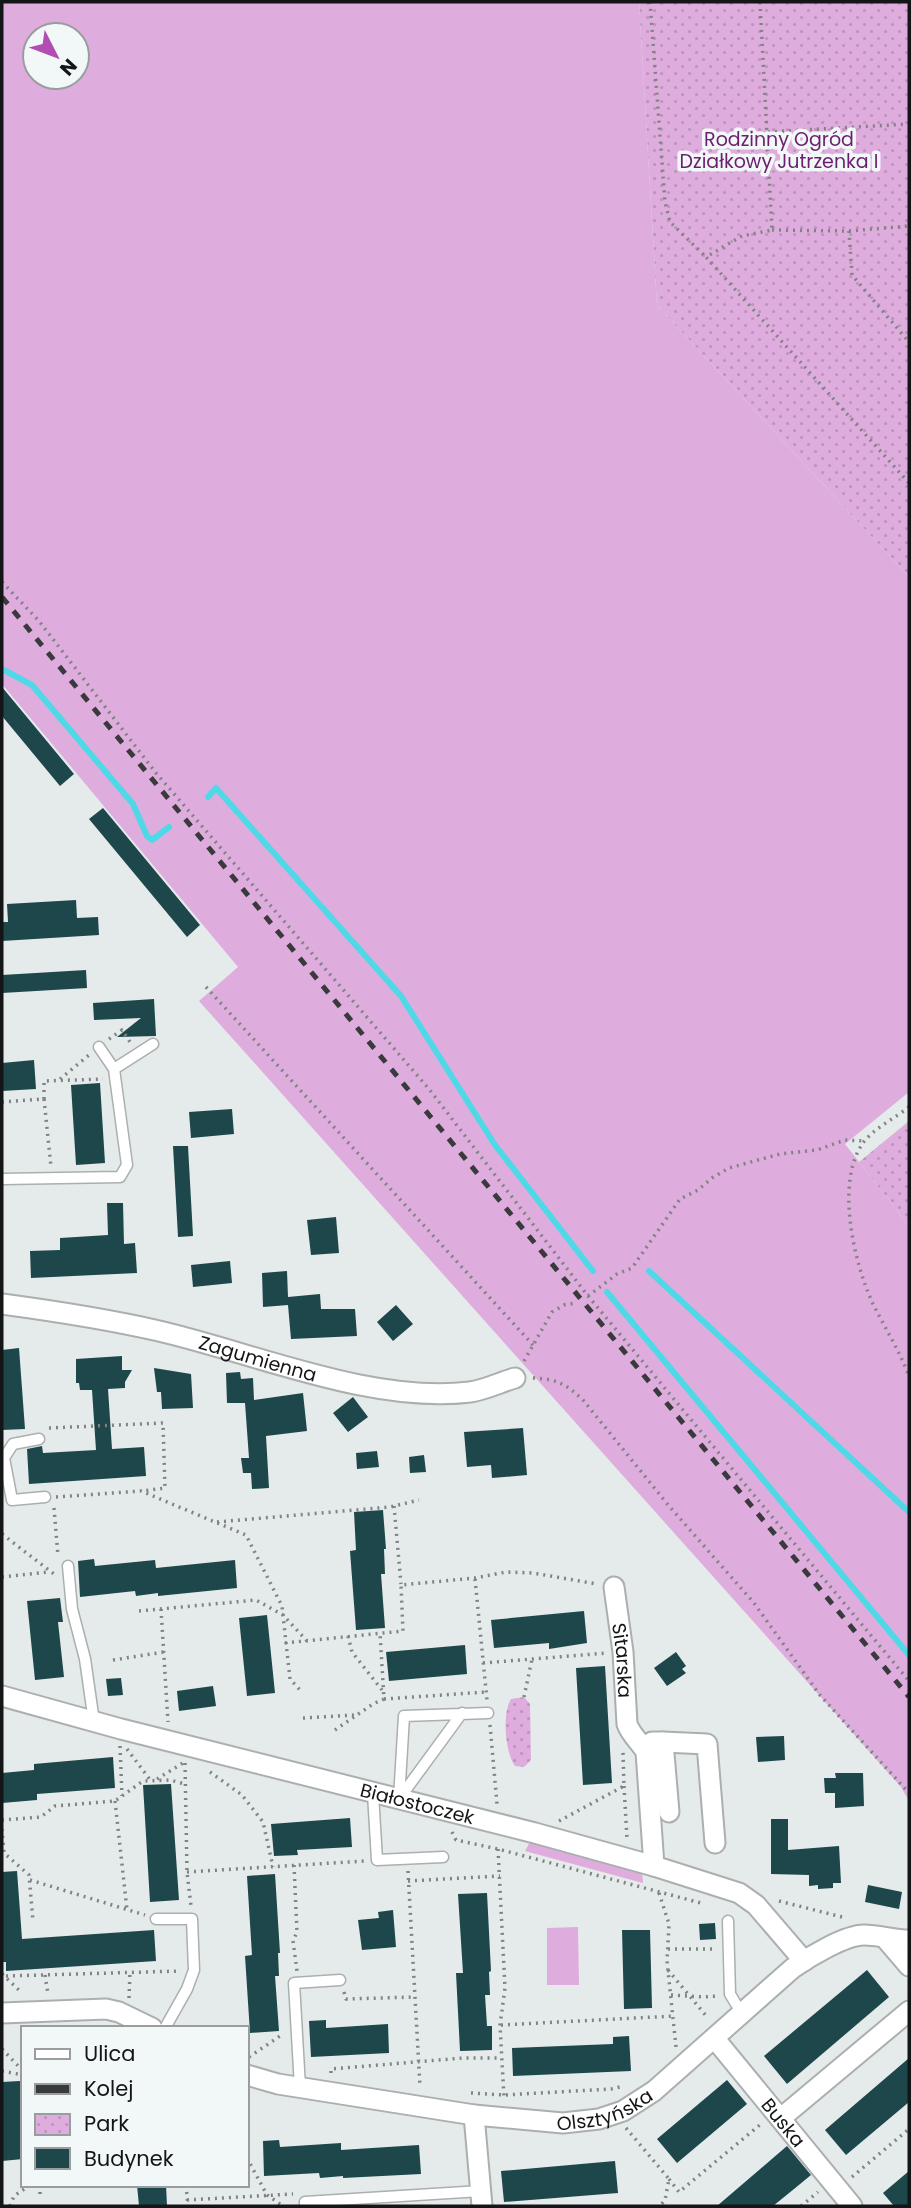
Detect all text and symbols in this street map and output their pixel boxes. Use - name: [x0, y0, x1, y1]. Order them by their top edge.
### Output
- north arrow: [21, 21, 91, 91]
- text: N: [53, 53, 83, 81]
- park label: Rodzinny Ogród Działkowy Jutrzenka I: [680, 126, 878, 175]
- street label: Zagumienna: [196, 1329, 320, 1389]
- street label: Sitarska: [605, 1621, 639, 1699]
- street label: Białostoczek: [357, 1777, 477, 1831]
- legend: [21, 2026, 248, 2187]
- text: Ulica: [84, 2039, 135, 2068]
- text: Kolej: [84, 2074, 133, 2103]
- street label: Olsztyńska: [555, 2082, 658, 2138]
- street label: Buska: [755, 2092, 811, 2153]
- text: Park: [84, 2109, 129, 2138]
- text: Budynek: [84, 2144, 174, 2173]

